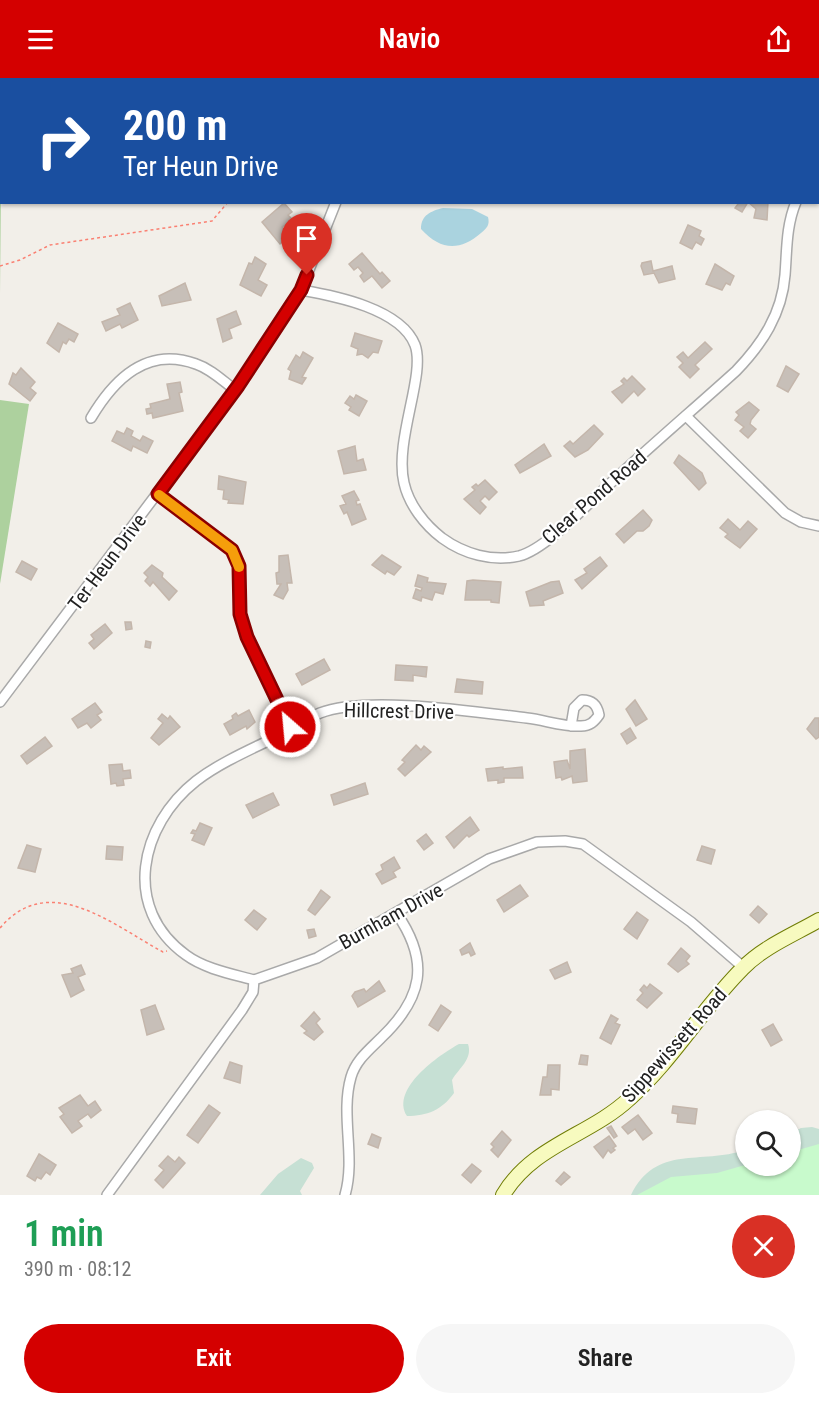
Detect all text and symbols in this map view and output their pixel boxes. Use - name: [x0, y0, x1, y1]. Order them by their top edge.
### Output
- icon: menu: [24, 23, 57, 56]
- text: Navio: [379, 23, 440, 55]
- icon: share: [762, 23, 795, 56]
- text: 200 m: [123, 101, 228, 150]
- icon: right: [24, 102, 102, 180]
- text: Ter Heun Drive: [123, 151, 278, 183]
- pin: [281, 213, 332, 275]
- icon: arrive: [290, 222, 323, 255]
- street label: Clear Pond Road: [537, 445, 651, 549]
- street label: Ter Heun Drive: [63, 509, 151, 615]
- position arrow: [258, 695, 322, 759]
- street label: Hillcrest Drive: [344, 698, 454, 724]
- street label: Burnham Drive: [335, 878, 447, 954]
- street label: Sippewissett Road: [616, 983, 732, 1107]
- map controls: [735, 1110, 801, 1176]
- button: search: [735, 1110, 801, 1176]
- text: 1 min: [24, 1213, 104, 1255]
- button: close: [732, 1215, 795, 1278]
- text: 390 m · 08:12: [24, 1257, 131, 1281]
- button: Exit: [24, 1324, 404, 1393]
- button: Share: [416, 1324, 795, 1393]

